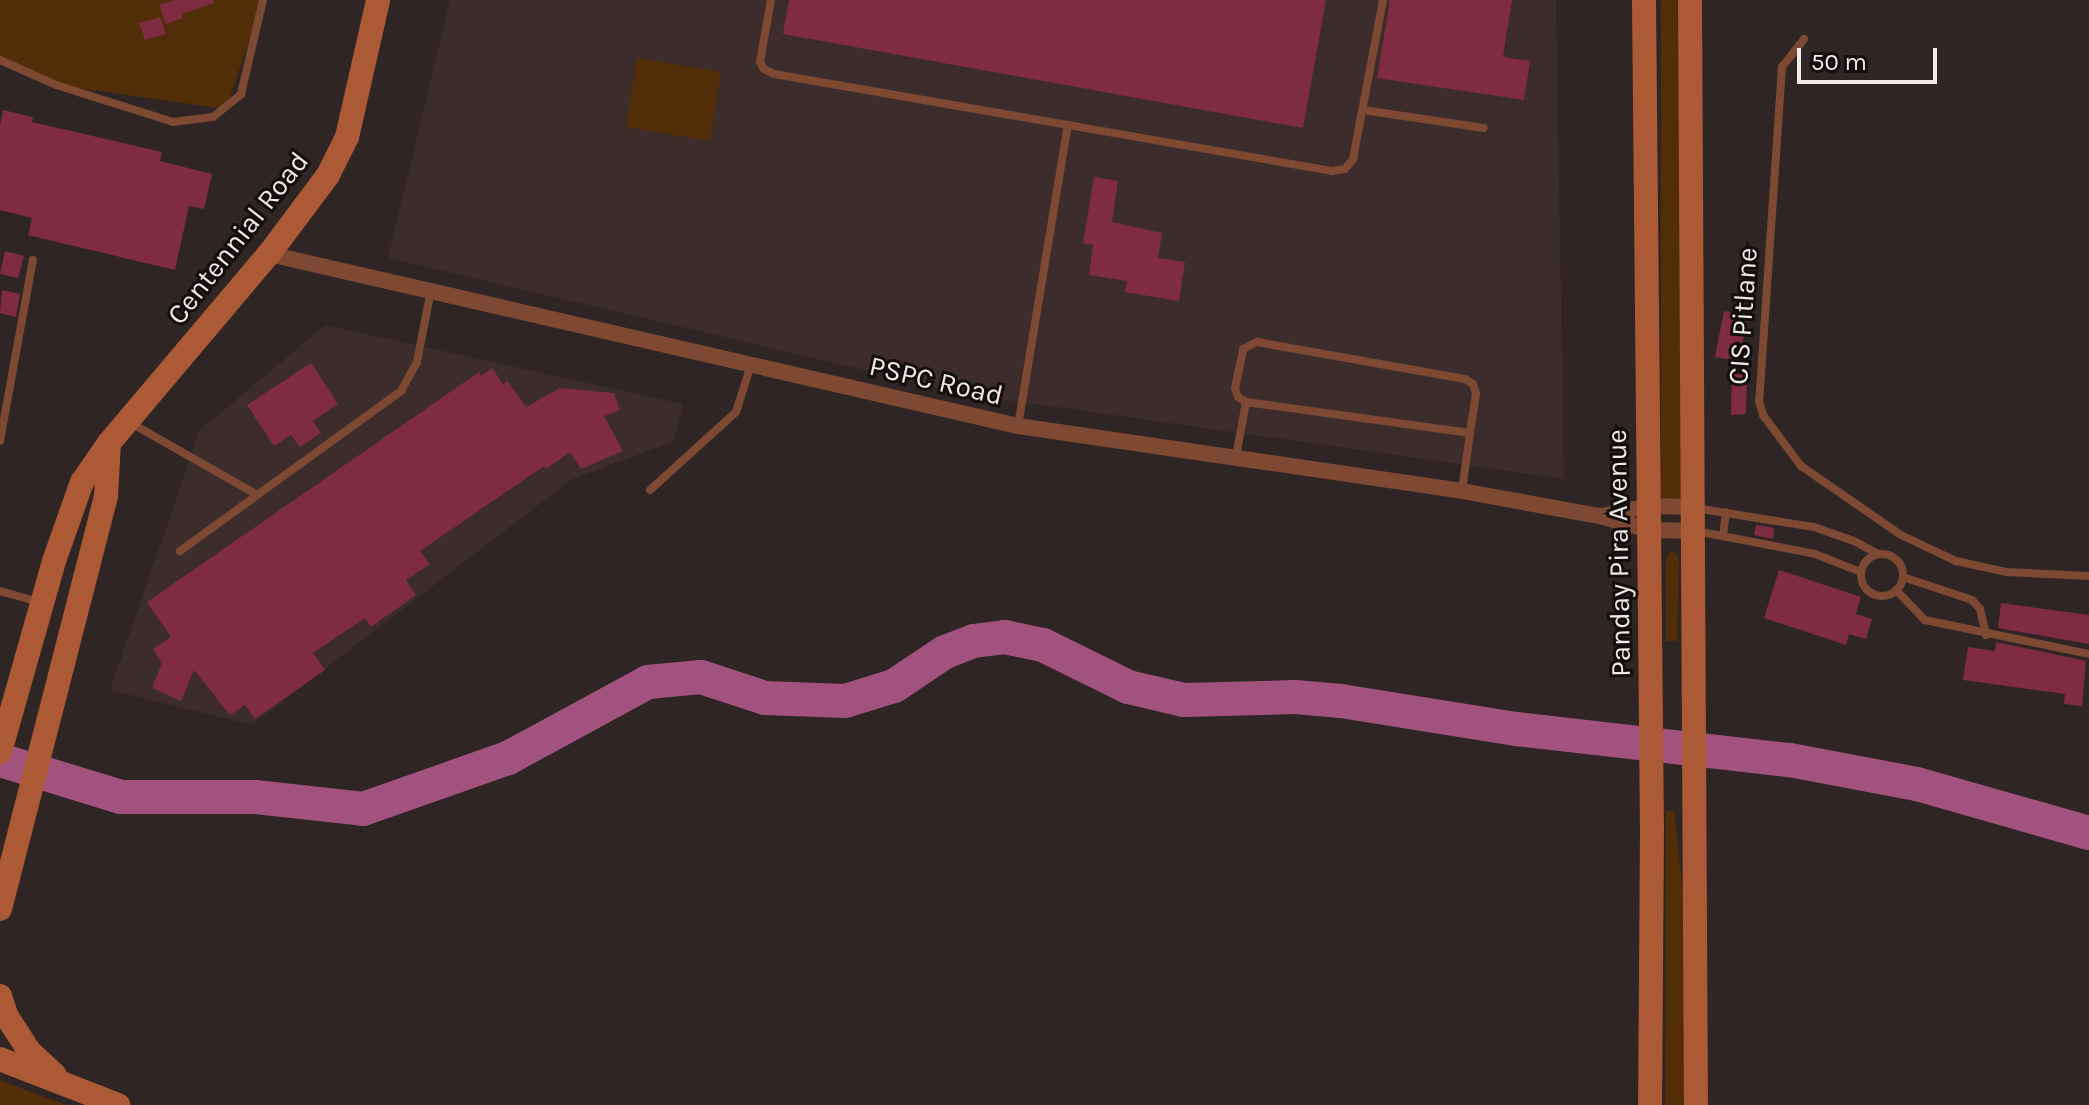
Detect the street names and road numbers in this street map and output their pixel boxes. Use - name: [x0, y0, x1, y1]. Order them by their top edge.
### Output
- street label: Centennial Road: [160, 145, 316, 331]
- street label: CIS Pitlane: [1721, 246, 1765, 386]
- street label: PSPC Road: [866, 349, 1006, 413]
- street label: Panday Pira Avenue: [1600, 429, 1638, 677]

